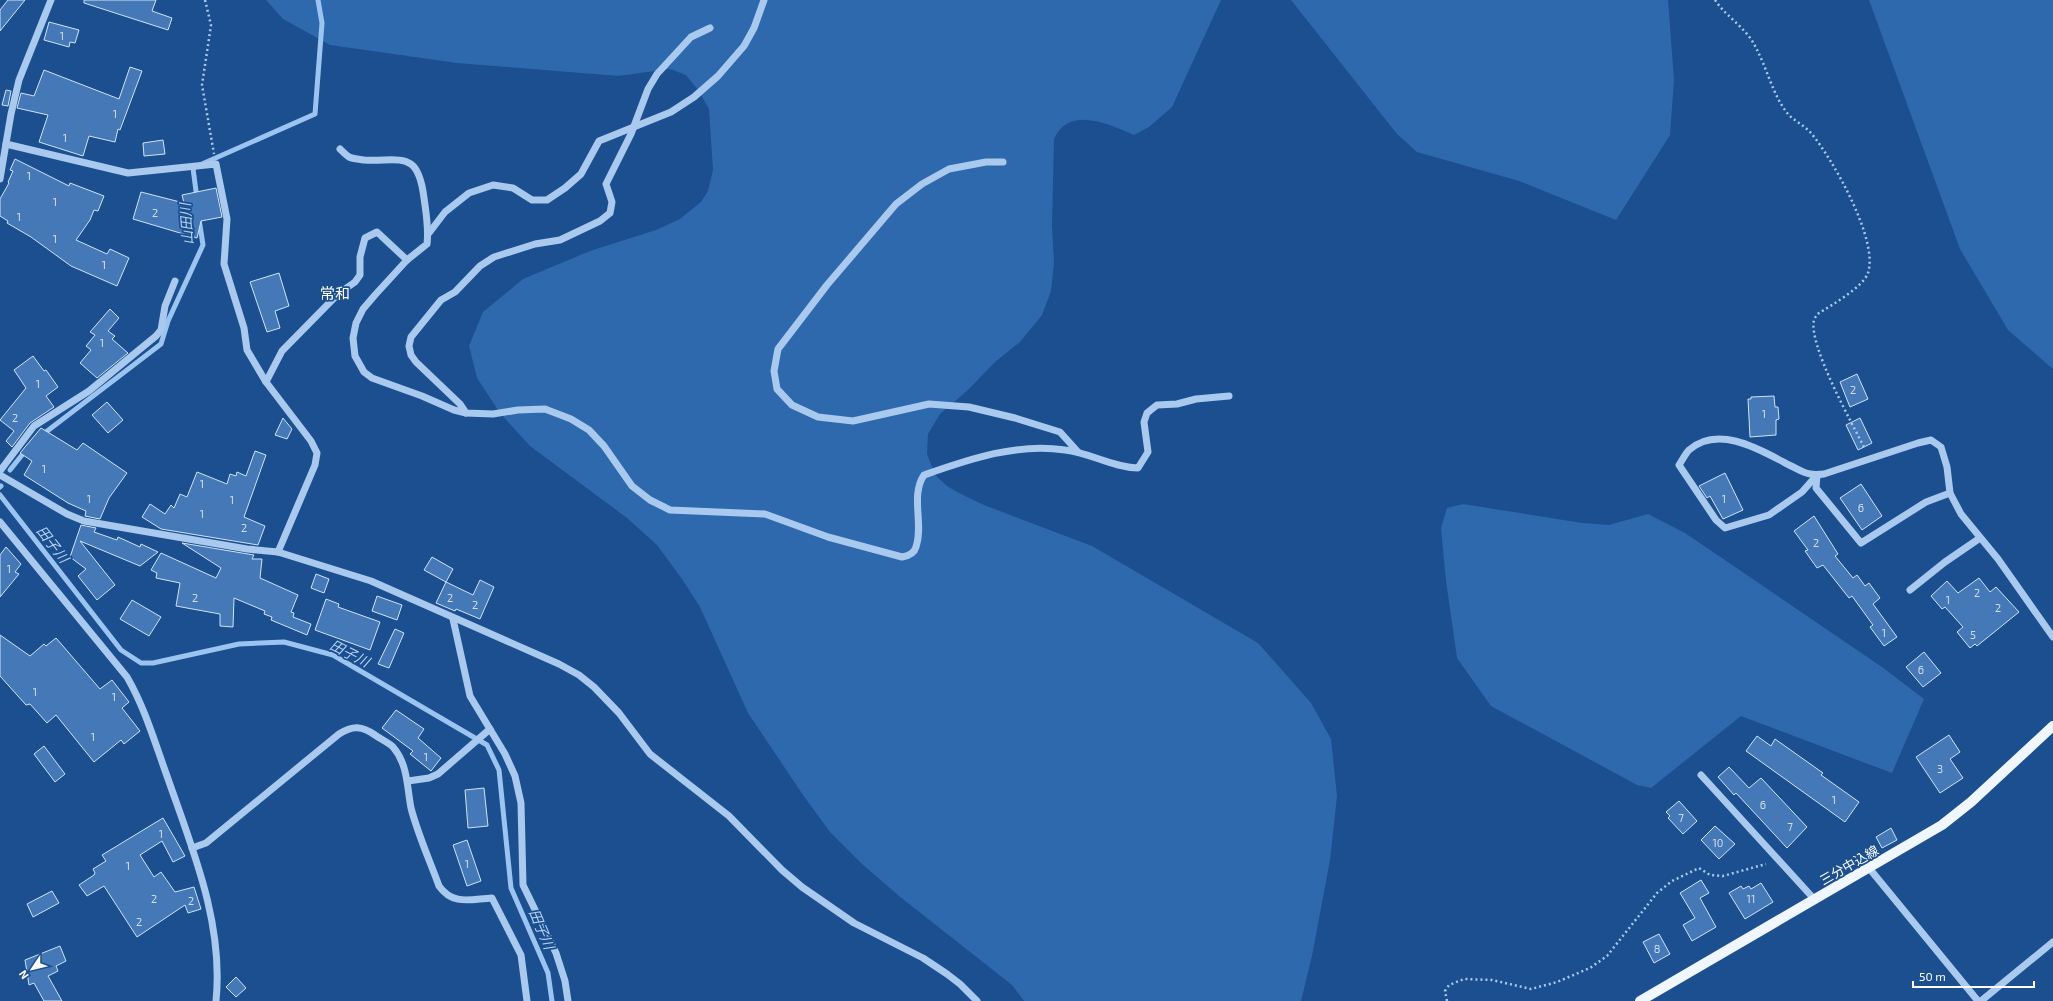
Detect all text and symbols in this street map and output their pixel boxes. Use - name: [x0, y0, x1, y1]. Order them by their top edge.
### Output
- house number: 1: [60, 29, 64, 42]
- house number: 1: [113, 107, 117, 120]
- house number: 1: [63, 131, 67, 144]
- house number: 1: [27, 169, 31, 182]
- house number: 1: [53, 195, 57, 208]
- water label: 山田川: [176, 200, 196, 246]
- house number: 2: [152, 206, 158, 219]
- house number: 1: [17, 210, 21, 223]
- house number: 1: [53, 232, 57, 245]
- house number: 1: [102, 258, 106, 271]
- district label: 常和: [320, 284, 350, 302]
- house number: 1: [100, 336, 104, 349]
- house number: 1: [36, 377, 40, 390]
- house number: 2: [1850, 383, 1856, 396]
- house number: 1: [1762, 407, 1766, 420]
- house number: 2: [12, 411, 18, 424]
- house number: 1: [42, 462, 46, 475]
- house number: 1: [200, 477, 204, 490]
- house number: 1: [87, 492, 91, 505]
- house number: 1: [1722, 492, 1726, 505]
- house number: 1: [230, 493, 234, 506]
- house number: 6: [1858, 501, 1864, 514]
- house number: 1: [200, 507, 204, 520]
- house number: 2: [241, 521, 247, 534]
- water label: 田子川: [33, 522, 74, 567]
- house number: 2: [1813, 536, 1819, 549]
- house number: 1: [7, 562, 11, 575]
- house number: 2: [1974, 586, 1980, 599]
- house number: 2: [192, 591, 198, 604]
- house number: 2: [447, 591, 453, 604]
- house number: 1: [1946, 593, 1950, 606]
- house number: 2: [472, 598, 478, 611]
- house number: 2: [1995, 601, 2001, 614]
- house number: 1: [1882, 626, 1886, 639]
- house number: 5: [1970, 628, 1976, 641]
- water label: 田子川: [327, 636, 374, 671]
- house number: 6: [1918, 663, 1924, 676]
- house number: 1: [33, 685, 37, 698]
- house number: 1: [112, 690, 116, 703]
- house number: 1: [91, 730, 95, 743]
- house number: 1: [424, 750, 428, 763]
- house number: 3: [1937, 762, 1943, 775]
- house number: 1: [1832, 793, 1836, 806]
- house number: 6: [1760, 798, 1766, 811]
- house number: 7: [1678, 811, 1684, 824]
- house number: 7: [1787, 820, 1793, 833]
- house number: 1: [159, 827, 163, 840]
- house number: 10: [1712, 836, 1724, 849]
- street label: 三分中込線: [1817, 842, 1881, 888]
- house number: 1: [465, 857, 469, 870]
- house number: 1: [126, 859, 130, 872]
- house number: 2: [151, 892, 157, 905]
- house number: 11: [1747, 892, 1755, 905]
- house number: 2: [188, 894, 194, 907]
- water label: 田子川: [526, 906, 559, 953]
- house number: 2: [136, 915, 142, 928]
- house number: 8: [1654, 942, 1660, 955]
- north arrow: [12, 949, 52, 989]
- scale bar: [1913, 963, 2034, 989]
- text: N: [16, 968, 31, 982]
- text: 50 m: [1919, 969, 1946, 983]

